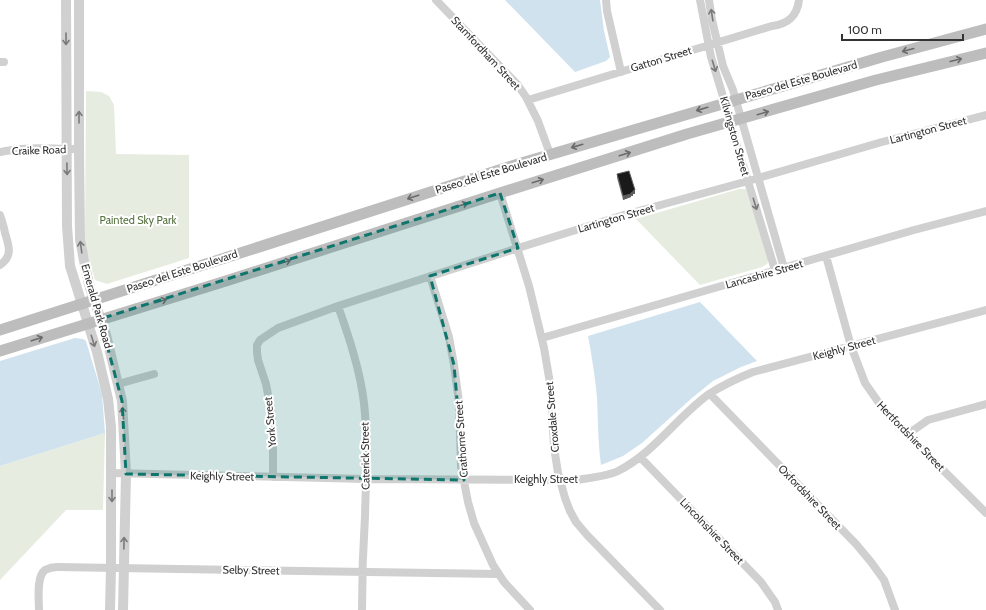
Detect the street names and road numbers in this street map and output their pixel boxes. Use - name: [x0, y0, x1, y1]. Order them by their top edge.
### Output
- street label: Stamfordham Street: [448, 13, 524, 93]
- street label: Gatton Street: [629, 43, 693, 75]
- street label: Paseo del Este Boulevard: [743, 57, 859, 103]
- street label: Kilvingston Street: [717, 95, 753, 178]
- street label: Lartington Street: [888, 113, 968, 147]
- street label: Craike Road: [12, 142, 66, 158]
- street label: Paseo del Este Boulevard: [434, 149, 548, 197]
- street label: Lartington Street: [576, 200, 656, 236]
- street label: Paseo del Este Boulevard: [125, 246, 239, 296]
- street label: Lancashire Street: [724, 256, 805, 292]
- street label: Emerald Park Road: [78, 262, 116, 350]
- street label: Keighly Street: [811, 333, 877, 363]
- street label: Croxdale Street: [542, 381, 562, 453]
- street label: York Street: [261, 396, 279, 449]
- street label: Hertfordshire Street: [874, 398, 948, 474]
- street label: Crathorne Street: [451, 400, 471, 478]
- street label: Caterick Street: [357, 422, 373, 490]
- street label: Oxfordshire Street: [775, 462, 845, 533]
- street label: Keighly Street: [190, 468, 254, 484]
- street label: Keighly Street: [514, 472, 578, 486]
- street label: Lincolnshire Street: [677, 495, 747, 567]
- street label: Selby Street: [222, 563, 280, 578]

